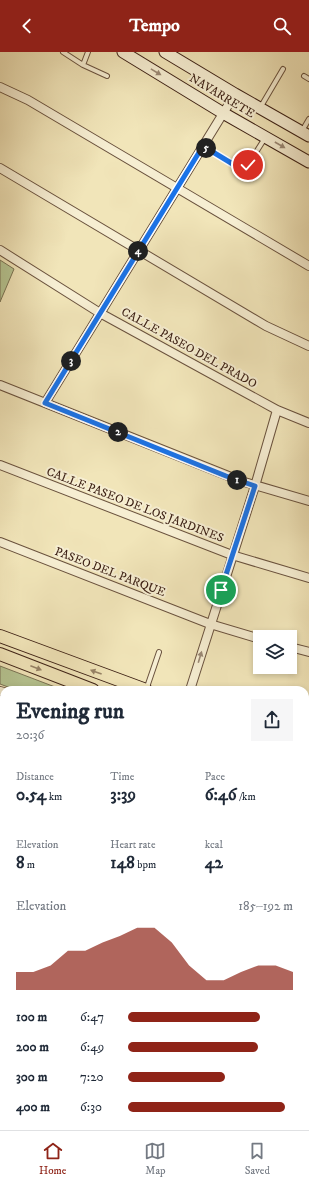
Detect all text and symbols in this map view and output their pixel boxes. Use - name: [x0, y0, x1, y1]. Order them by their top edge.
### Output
- icon: back: [16, 15, 38, 37]
- text: Tempo: [129, 15, 180, 37]
- icon: search: [271, 15, 293, 37]
- one-way arrow: [150, 69, 162, 76]
- street label: NAVARRETE: [187, 71, 258, 122]
- pin: 5: [196, 138, 216, 158]
- text: 5: [203, 141, 209, 155]
- one-way arrow: [274, 142, 286, 149]
- pin: [231, 148, 265, 182]
- icon: check: [237, 154, 259, 176]
- pin: 4: [128, 241, 148, 261]
- text: 4: [135, 244, 141, 258]
- street label: CALLE PASEO DEL PRADO: [119, 304, 259, 392]
- pin: 3: [61, 351, 81, 371]
- text: 3: [69, 354, 73, 368]
- pin: 2: [108, 422, 128, 442]
- text: 2: [115, 425, 121, 439]
- street label: CALLE PASEO DE LOS JARDINES: [44, 464, 226, 546]
- pin: 1: [227, 470, 247, 490]
- text: 1: [235, 473, 239, 487]
- street label: PASEO DEL PARQUE: [52, 544, 168, 600]
- pin: [204, 573, 238, 607]
- icon: arrive: [210, 579, 232, 601]
- map controls: [253, 630, 297, 674]
- button: layers: [253, 630, 297, 674]
- one-way arrow: [197, 651, 203, 663]
- one-way arrow: [31, 665, 42, 671]
- one-way arrow: [90, 668, 102, 674]
- text: Evening run: [16, 698, 124, 725]
- button: share: [251, 699, 293, 741]
- text: 20:36: [16, 727, 44, 743]
- text: Distance: [16, 770, 54, 784]
- text: Time: [110, 770, 134, 784]
- text: Pace: [205, 770, 225, 784]
- text: 0.54: [16, 784, 46, 806]
- text: 3:39: [110, 784, 136, 806]
- text: 6:46: [205, 784, 237, 806]
- text: km: [46, 790, 62, 804]
- text: /km: [237, 790, 256, 804]
- text: Elevation: [16, 838, 59, 852]
- text: Heart rate: [110, 838, 155, 852]
- text: kcal: [205, 838, 223, 852]
- text: 8: [16, 852, 25, 874]
- text: 148: [110, 852, 135, 874]
- text: 42: [205, 852, 223, 874]
- text: m: [25, 858, 35, 872]
- text: bpm: [135, 858, 156, 872]
- text: Elevation: [16, 898, 66, 914]
- text: 185–192 m: [238, 898, 293, 914]
- text: 100 m: [16, 1009, 47, 1025]
- text: 6:47: [80, 1009, 104, 1025]
- text: 200 m: [16, 1039, 49, 1055]
- text: 6:49: [80, 1039, 104, 1055]
- text: 300 m: [16, 1069, 47, 1085]
- text: 7:20: [80, 1069, 104, 1085]
- text: 400 m: [16, 1099, 50, 1115]
- text: 6:30: [80, 1099, 102, 1115]
- tab: Home: [39, 1140, 66, 1178]
- tab: Map: [144, 1140, 166, 1178]
- tab: Saved: [245, 1140, 270, 1178]

